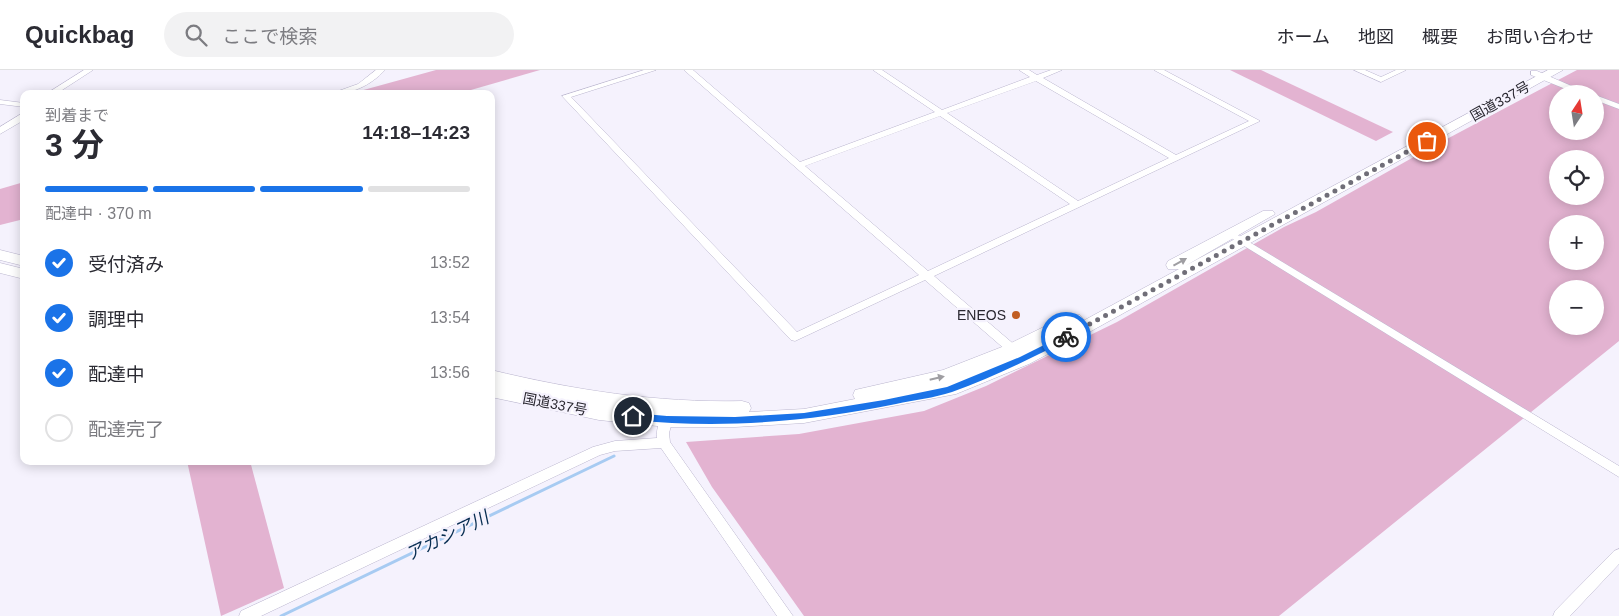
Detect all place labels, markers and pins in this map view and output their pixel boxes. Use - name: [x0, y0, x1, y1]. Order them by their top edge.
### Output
- pin: [1406, 120, 1448, 162]
- place label: ENEOS: [957, 307, 1006, 323]
- marker: ENEOS: [1010, 309, 1022, 321]
- pin: [612, 395, 654, 437]

